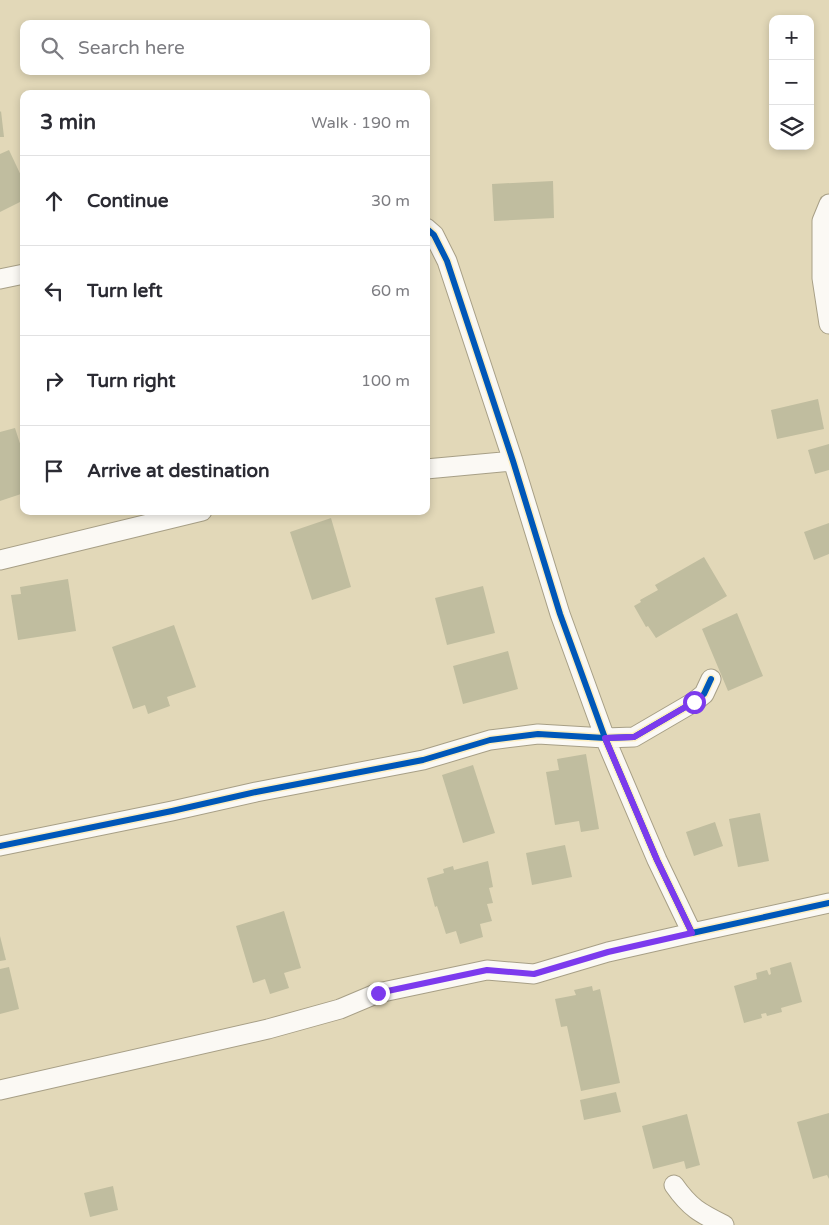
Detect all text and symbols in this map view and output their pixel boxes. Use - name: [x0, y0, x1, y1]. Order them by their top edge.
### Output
- map controls: [769, 15, 814, 150]
- button: +: [769, 15, 814, 60]
- search box: [20, 20, 430, 75]
- icon: search: [38, 34, 66, 62]
- text: Search here: [78, 37, 185, 59]
- button: −: [769, 60, 814, 105]
- button: layers: [769, 105, 814, 150]
- text: 3 min: [40, 110, 96, 135]
- text: Walk · 190 m: [311, 113, 410, 133]
- icon: ahead: [40, 187, 68, 215]
- text: Continue: [87, 190, 169, 212]
- text: 30 m: [371, 191, 410, 211]
- icon: left: [40, 277, 68, 305]
- text: Turn left: [87, 280, 163, 302]
- text: 60 m: [371, 281, 410, 301]
- icon: right: [40, 367, 68, 395]
- text: Turn right: [87, 370, 175, 392]
- text: 100 m: [361, 371, 410, 391]
- icon: arrive: [40, 457, 68, 485]
- text: Arrive at destination: [87, 460, 270, 482]
- route start: [683, 691, 706, 714]
- route end: [367, 982, 390, 1005]

